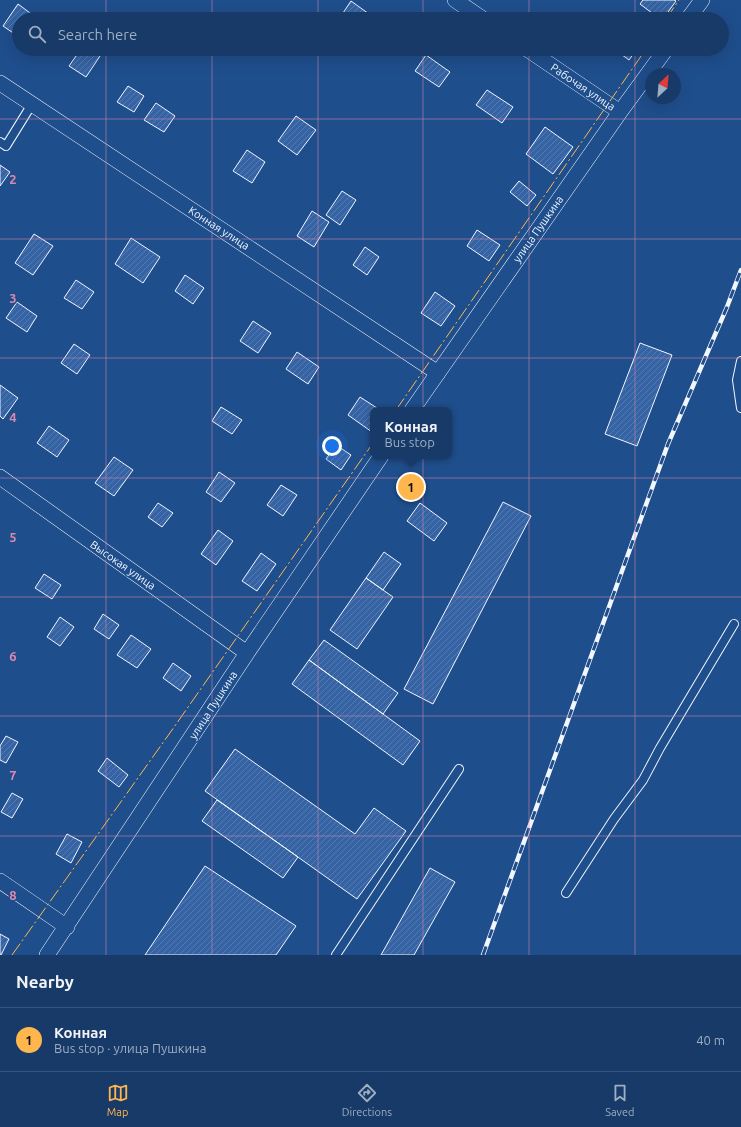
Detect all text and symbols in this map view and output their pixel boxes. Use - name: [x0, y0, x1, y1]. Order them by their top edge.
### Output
- search box: [12, 12, 729, 56]
- icon: search: [26, 23, 48, 45]
- text: Search here: [58, 26, 137, 43]
- street label: Рабочая улица: [549, 61, 617, 113]
- north arrow: [645, 68, 681, 104]
- text: 2: [9, 172, 17, 186]
- street label: улица Пушкина: [511, 193, 565, 265]
- street label: Конная улица: [186, 204, 252, 252]
- text: 3: [9, 291, 17, 305]
- popup: [370, 407, 452, 459]
- text: 4: [9, 410, 17, 424]
- text: Конная: [385, 418, 437, 435]
- text: Bus stop: [385, 435, 435, 449]
- your location: [322, 436, 342, 456]
- pin: 1: [398, 472, 424, 502]
- text: 5: [9, 530, 17, 544]
- street label: Высокая улица: [88, 538, 158, 592]
- text: 6: [9, 649, 17, 663]
- street label: улица Пушкина: [187, 669, 239, 741]
- text: 7: [9, 768, 17, 782]
- text: 8: [9, 888, 17, 902]
- text: Nearby: [16, 972, 74, 991]
- text: Конная: [54, 1024, 107, 1041]
- text: 1: [25, 1033, 33, 1047]
- text: 40 m: [696, 1033, 725, 1047]
- text: Bus stop · улица Пушкина: [54, 1041, 206, 1055]
- tab: Map: [107, 1082, 129, 1118]
- tab: Directions: [342, 1082, 392, 1118]
- tab: Saved: [605, 1082, 634, 1118]

